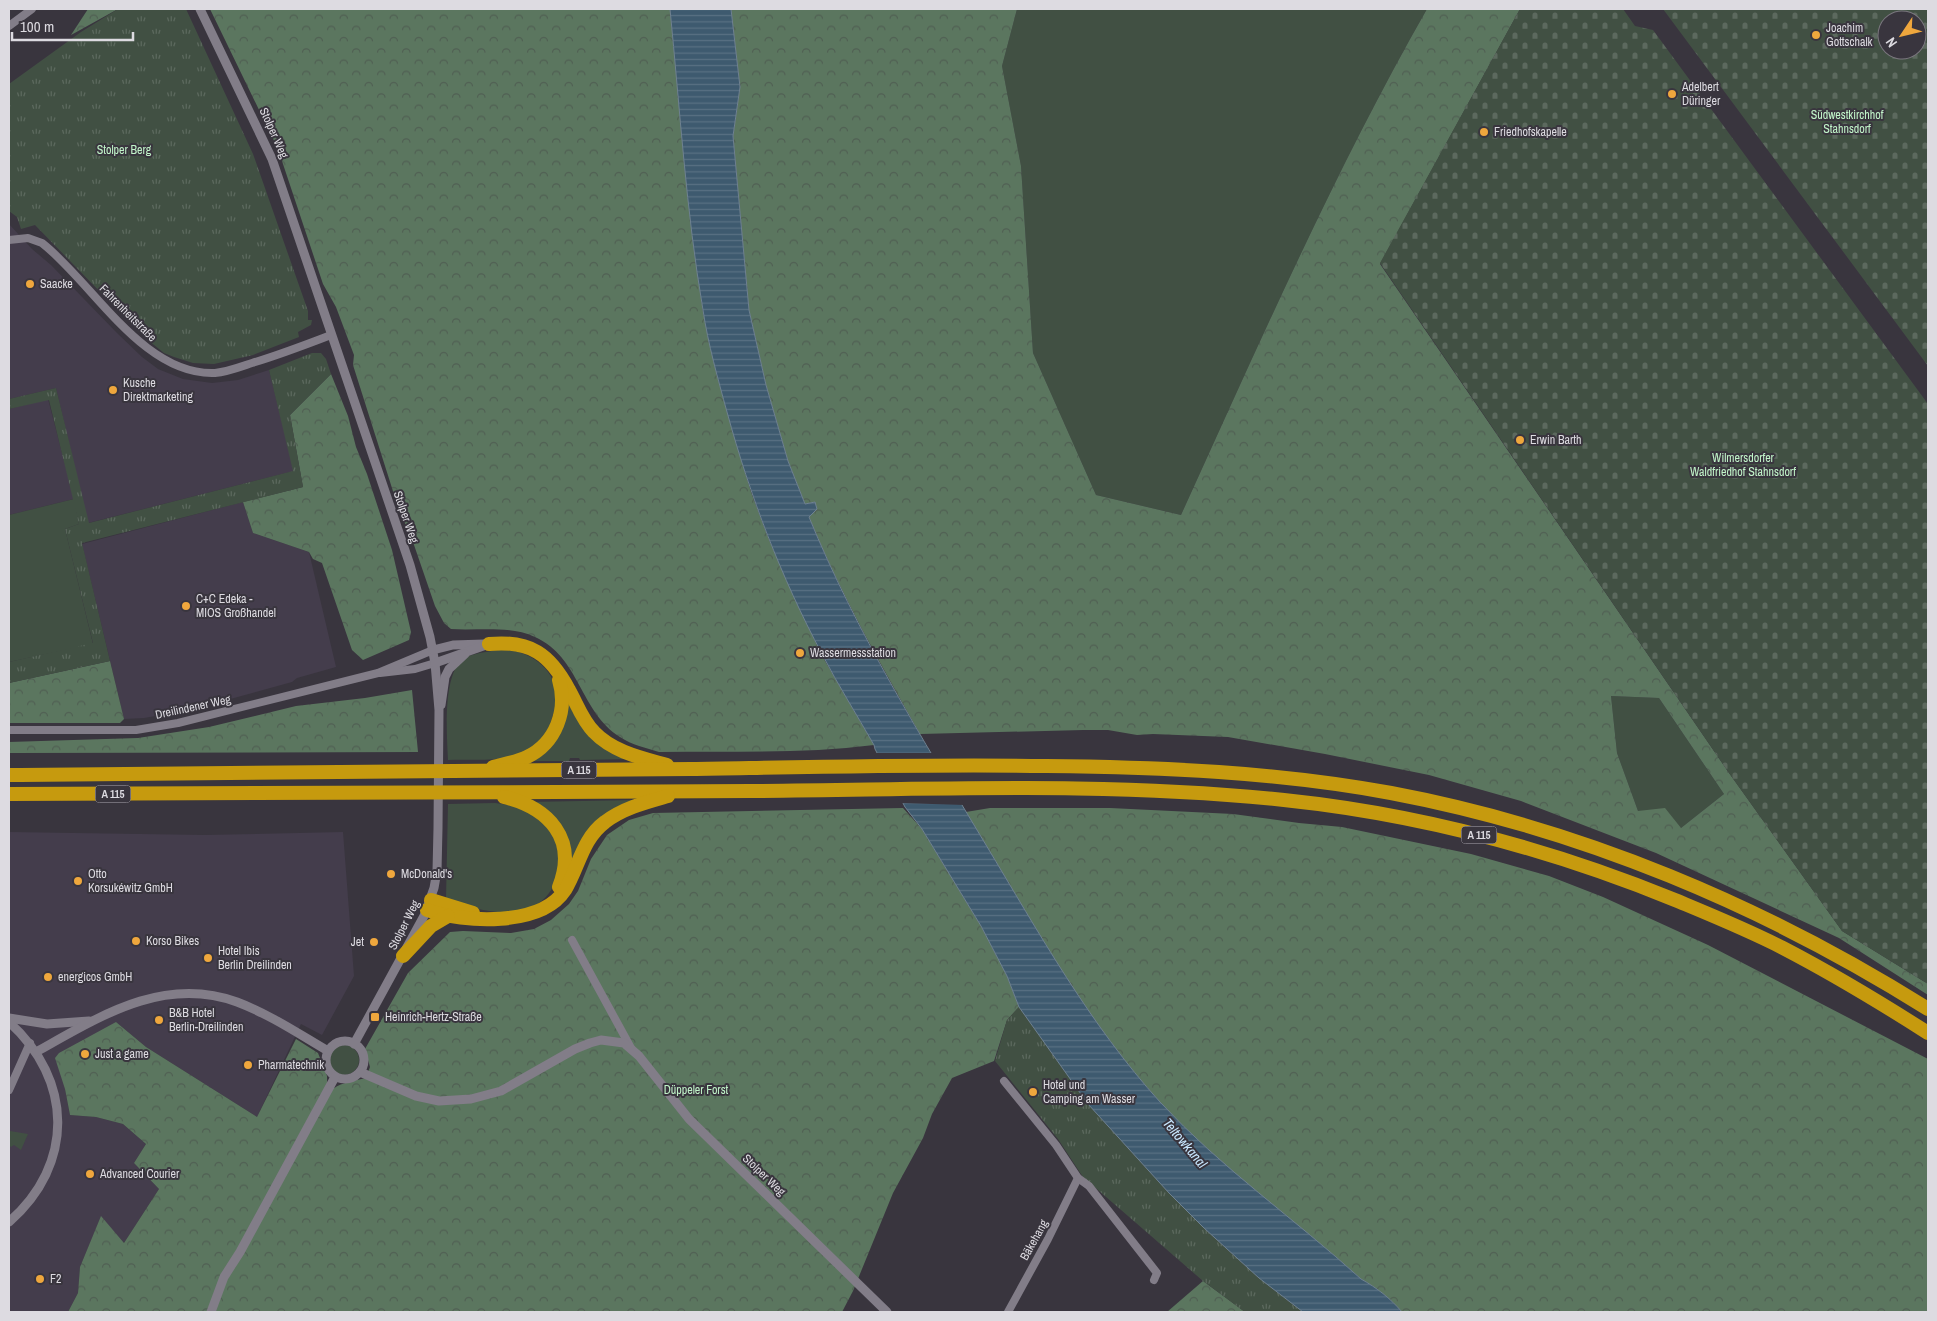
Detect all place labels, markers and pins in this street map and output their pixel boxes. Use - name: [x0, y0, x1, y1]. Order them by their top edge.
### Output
- place label: Joachim Gottschalk: [1826, 20, 1873, 50]
- marker: Joachim Gottschalk: [1810, 29, 1822, 41]
- place label: Adelbert Düringer: [1681, 79, 1721, 109]
- marker: Adelbert Düringer: [1666, 88, 1678, 100]
- place label: Friedhofskapelle: [1494, 124, 1567, 140]
- marker: Friedhofskapelle: [1478, 126, 1490, 138]
- place label: Saacke: [40, 276, 73, 292]
- marker: Saacke: [24, 278, 36, 290]
- place label: Kusche Direktmarketing: [123, 375, 194, 405]
- marker: Kusche Direktmarketing: [107, 384, 119, 396]
- place label: Erwin Barth: [1530, 432, 1581, 448]
- marker: Erwin Barth: [1514, 434, 1526, 446]
- place label: C+C Edeka - MIOS Großhandel: [196, 591, 276, 621]
- marker: C+C Edeka - MIOS Großhandel: [180, 600, 192, 612]
- place label: Wassermessstation: [810, 645, 896, 661]
- marker: Wassermessstation: [794, 647, 806, 659]
- place label: Otto Korsukéwitz GmbH: [88, 866, 173, 896]
- place label: McDonald's: [401, 866, 452, 882]
- marker: McDonald's: [385, 868, 397, 880]
- marker: Otto Korsukéwitz GmbH: [72, 875, 84, 887]
- place label: Korso Bikes: [146, 933, 199, 949]
- place label: Jet: [351, 934, 364, 950]
- marker: Korso Bikes: [130, 935, 142, 947]
- marker: Jet: [368, 936, 380, 948]
- place label: Hotel Ibis Berlin Dreilinden: [218, 943, 292, 973]
- marker: Hotel Ibis Berlin Dreilinden: [202, 952, 214, 964]
- place label: energicos GmbH: [58, 969, 132, 985]
- marker: energicos GmbH: [42, 971, 54, 983]
- place label: B&B Hotel Berlin-Dreilinden: [169, 1005, 243, 1035]
- place label: Heinrich-Hertz-Straße: [385, 1009, 482, 1025]
- marker: Heinrich-Hertz-Straße: [369, 1011, 381, 1023]
- marker: B&B Hotel Berlin-Dreilinden: [153, 1014, 165, 1026]
- place label: Just a game: [95, 1046, 149, 1062]
- marker: Just a game: [79, 1048, 91, 1060]
- place label: Pharmatechnik: [258, 1057, 324, 1073]
- marker: Pharmatechnik: [242, 1059, 254, 1071]
- place label: Hotel und Camping am Wasser: [1043, 1077, 1136, 1107]
- marker: Hotel und Camping am Wasser: [1027, 1086, 1039, 1098]
- place label: Advanced Courier: [99, 1166, 180, 1182]
- marker: Advanced Courier: [84, 1168, 96, 1180]
- place label: F2: [50, 1271, 61, 1287]
- marker: F2: [34, 1273, 46, 1285]

